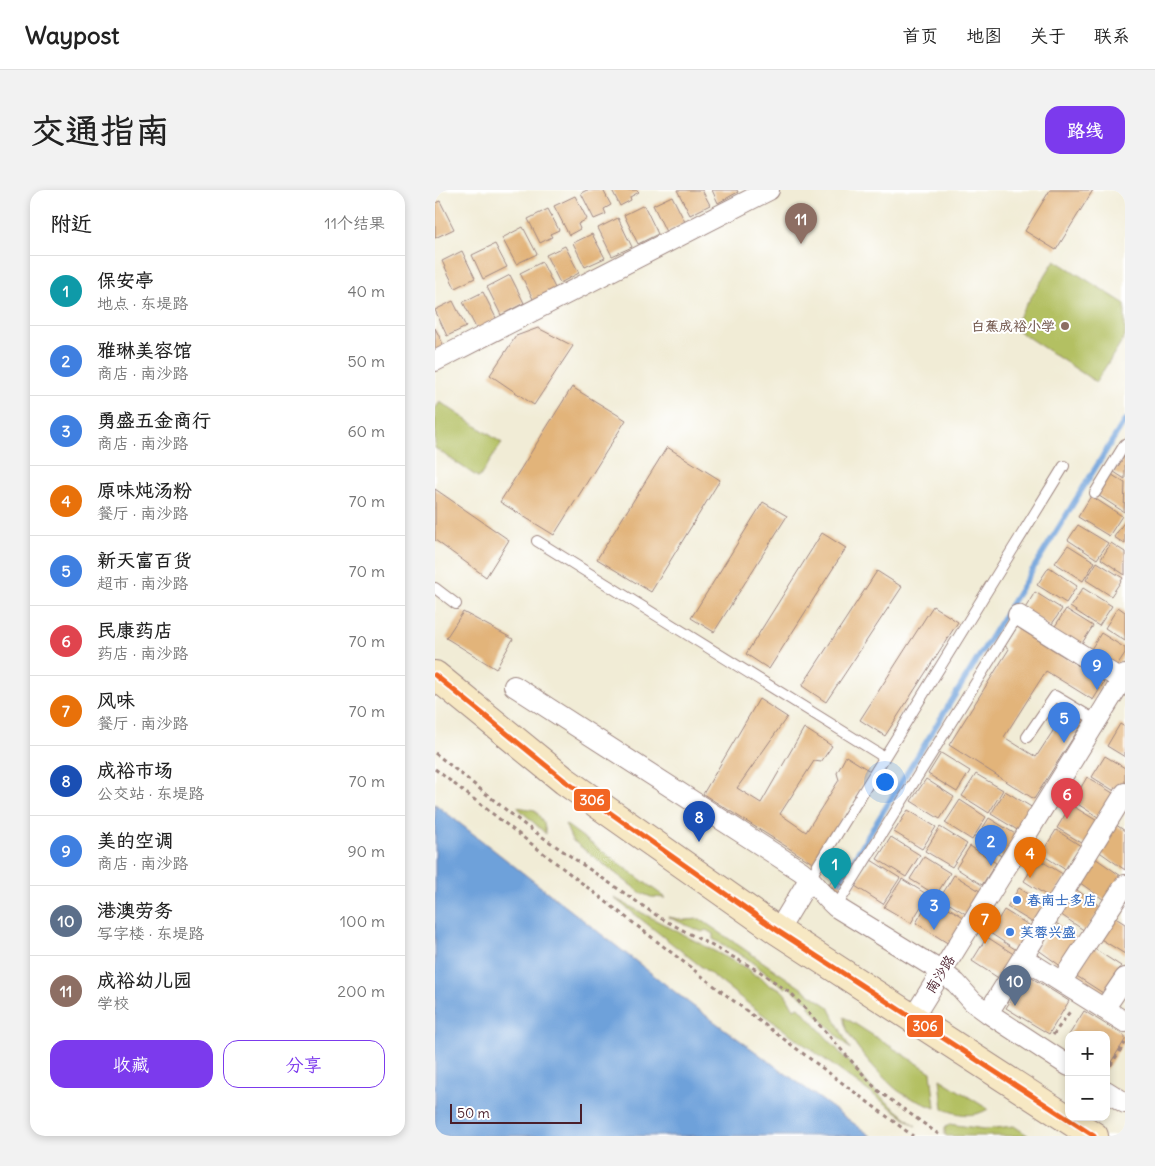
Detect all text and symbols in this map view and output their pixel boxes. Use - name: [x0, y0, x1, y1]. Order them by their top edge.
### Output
- text: Waypost: [25, 20, 119, 50]
- text: 首页: [902, 24, 938, 47]
- text: 地图: [966, 24, 1002, 47]
- text: 关于: [1030, 24, 1066, 47]
- text: 联系: [1094, 24, 1130, 47]
- button: 路线: [1045, 106, 1125, 154]
- text: 交通指南: [30, 108, 170, 152]
- pin: 11: [785, 203, 817, 244]
- text: 附近: [50, 210, 92, 237]
- text: 11个结果: [324, 213, 385, 233]
- text: 保安亭: [97, 268, 154, 292]
- text: 1: [63, 281, 69, 301]
- text: 40 m: [347, 281, 385, 301]
- text: 地点 · 东堤路: [97, 293, 188, 313]
- place label: 白蕉成裕小学: [971, 317, 1055, 335]
- marker: 白蕉成裕小学: [1059, 320, 1071, 332]
- text: 雅琳美容馆: [97, 338, 192, 362]
- text: 2: [62, 351, 70, 371]
- text: 50 m: [347, 351, 385, 371]
- text: 商店 · 南沙路: [97, 363, 188, 383]
- text: 勇盛五金商行: [97, 408, 211, 432]
- text: 3: [61, 421, 71, 441]
- text: 60 m: [347, 421, 385, 441]
- text: 商店 · 南沙路: [97, 433, 188, 453]
- text: 原味炖汤粉: [97, 478, 192, 502]
- text: 4: [61, 491, 71, 511]
- text: 70 m: [349, 491, 385, 511]
- text: 餐厅 · 南沙路: [97, 503, 188, 523]
- text: 新天富百货: [97, 548, 192, 572]
- text: 5: [61, 561, 71, 581]
- text: 70 m: [349, 561, 385, 581]
- text: 超市 · 南沙路: [97, 573, 188, 593]
- text: 民康药店: [97, 618, 173, 642]
- text: 6: [61, 631, 71, 651]
- text: 70 m: [349, 631, 385, 651]
- text: 药店 · 南沙路: [97, 643, 188, 663]
- pin: 9: [1081, 649, 1113, 690]
- text: 风味: [97, 688, 135, 712]
- text: 7: [62, 701, 70, 721]
- text: 70 m: [349, 701, 385, 721]
- pin: 5: [1048, 702, 1080, 743]
- text: 餐厅 · 南沙路: [97, 713, 188, 733]
- text: 成裕市场: [97, 758, 173, 782]
- your location: [872, 769, 898, 795]
- text: 8: [61, 771, 71, 791]
- text: 70 m: [349, 771, 385, 791]
- pin: 6: [1051, 778, 1083, 819]
- text: 公交站 · 东堤路: [97, 783, 204, 803]
- line badge: 306: [573, 788, 611, 812]
- text: 306: [579, 791, 605, 809]
- pin: 8: [683, 801, 715, 842]
- pin: 2: [975, 825, 1007, 866]
- text: 美的空调: [97, 828, 173, 852]
- pin: 4: [1014, 837, 1046, 878]
- text: 9: [61, 841, 71, 861]
- text: 90 m: [347, 841, 385, 861]
- pin: 1: [819, 848, 851, 889]
- text: 商店 · 南沙路: [97, 853, 188, 873]
- pin: 3: [918, 889, 950, 930]
- place label: 春南士多店: [1027, 891, 1097, 909]
- marker: 春南士多店: [1011, 894, 1023, 906]
- text: 港澳劳务: [97, 898, 173, 922]
- pin: 7: [969, 903, 1001, 944]
- text: 10: [58, 911, 74, 931]
- text: 100 m: [340, 911, 385, 931]
- text: 写字楼 · 东堤路: [97, 923, 204, 943]
- place label: 芙蓉兴盛: [1020, 923, 1076, 941]
- marker: 芙蓉兴盛: [1004, 926, 1016, 938]
- street label: 南沙路: [921, 951, 959, 997]
- pin: 10: [999, 965, 1031, 1006]
- text: 成裕幼儿园: [97, 968, 192, 992]
- text: 11: [60, 981, 72, 1001]
- text: 200 m: [337, 981, 385, 1001]
- text: 学校: [97, 993, 129, 1013]
- line badge: 306: [906, 1014, 944, 1038]
- text: 306: [912, 1017, 938, 1035]
- map controls: [1065, 1031, 1110, 1121]
- button: +: [1065, 1031, 1110, 1076]
- button: 收藏: [50, 1040, 213, 1088]
- button: 分享: [223, 1040, 385, 1088]
- button: −: [1065, 1076, 1110, 1121]
- scale bar: [450, 1101, 583, 1124]
- text: 50 m: [457, 1104, 490, 1122]

